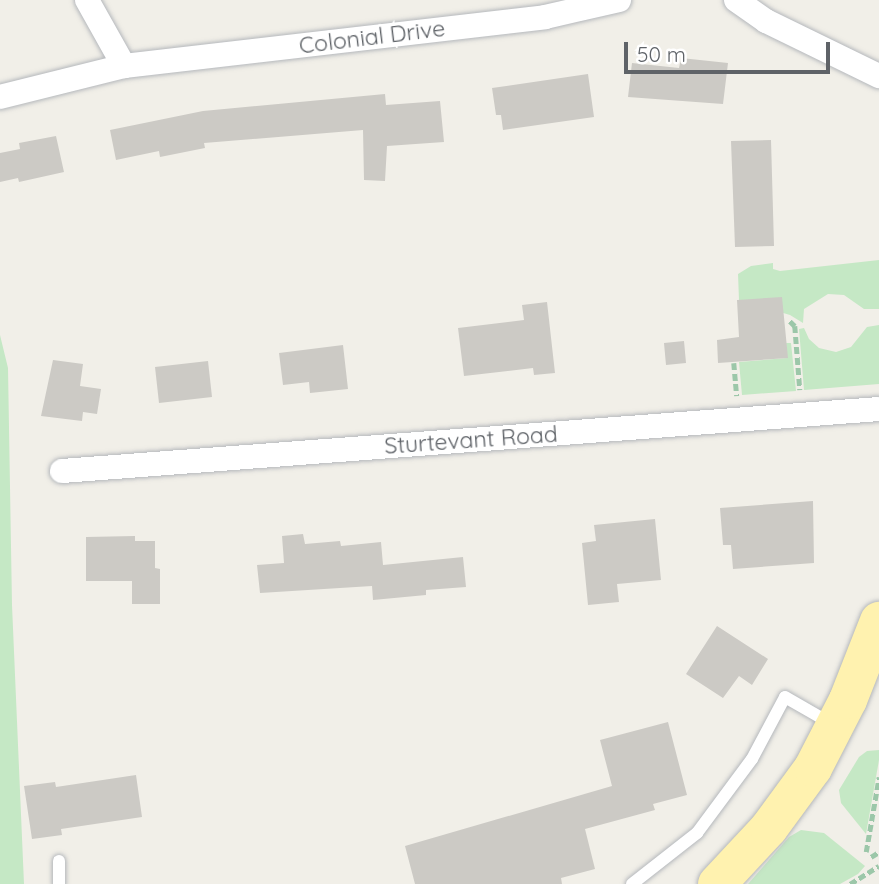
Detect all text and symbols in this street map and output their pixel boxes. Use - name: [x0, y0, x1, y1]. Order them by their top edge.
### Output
- street label: Colonial Drive: [297, 14, 447, 60]
- scale bar: [627, 28, 834, 72]
- text: 50 m: [637, 41, 686, 67]
- street label: Sturtevant Road: [383, 420, 559, 460]

